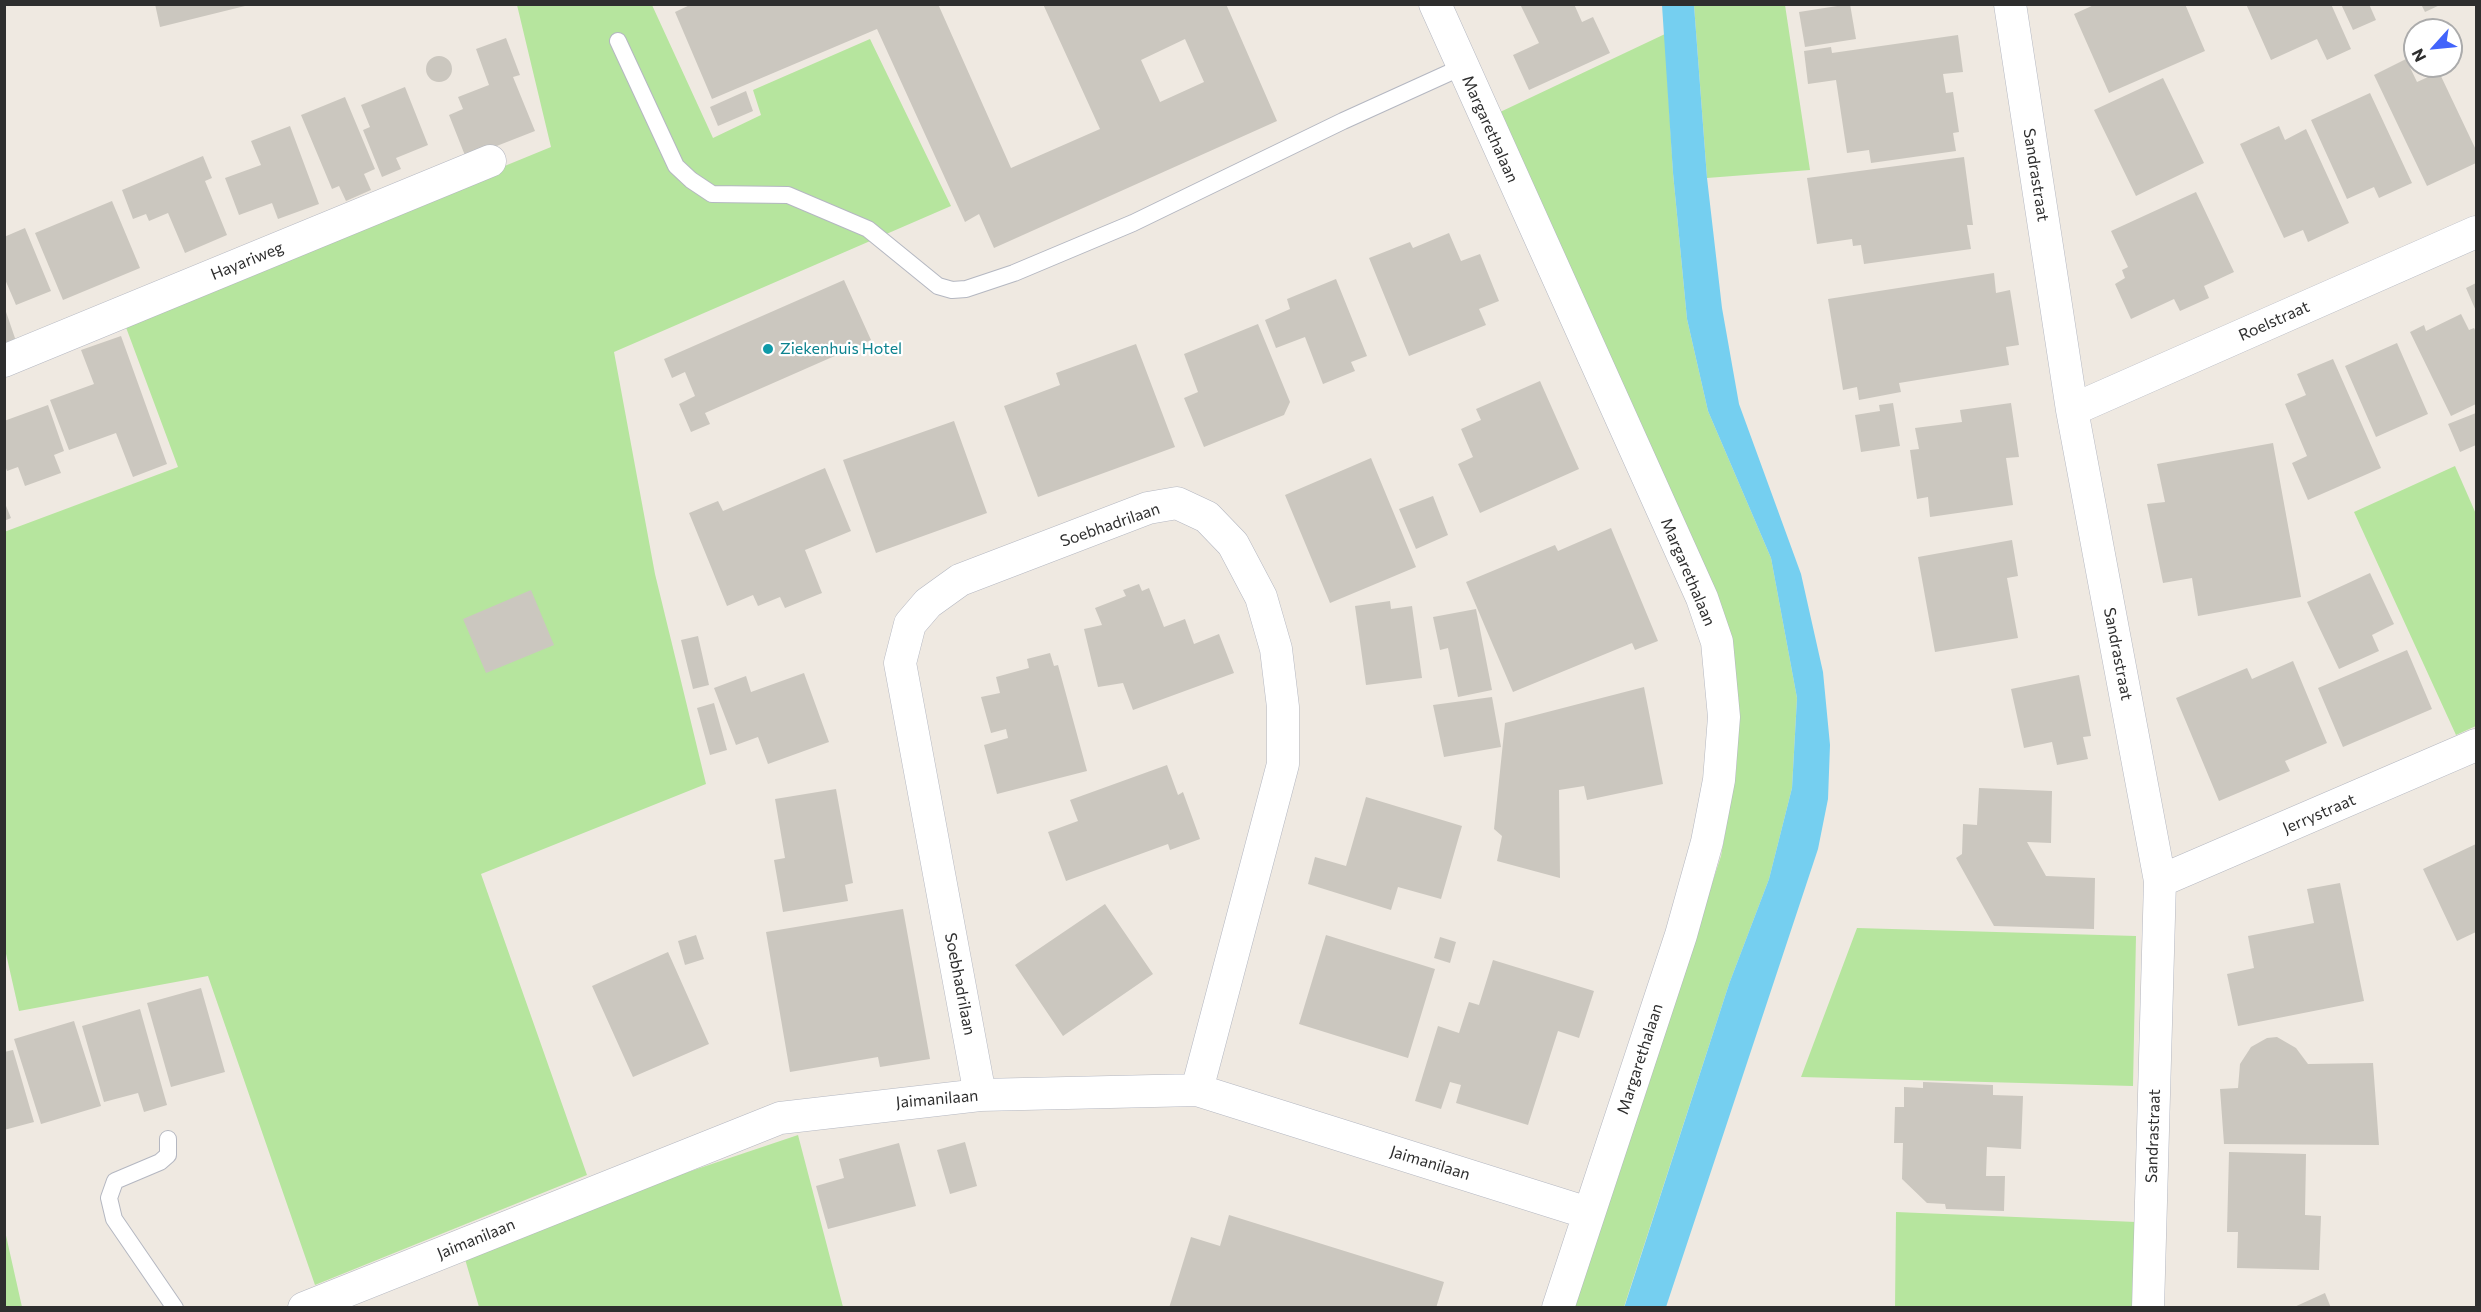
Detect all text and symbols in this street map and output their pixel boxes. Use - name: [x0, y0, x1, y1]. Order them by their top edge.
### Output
- north arrow: [2403, 18, 2463, 78]
- text: N: [2407, 46, 2429, 65]
- street label: Margarethalaan: [1458, 72, 1522, 186]
- street label: Sandrastraat: [2019, 127, 2053, 223]
- street label: Hayariweg: [208, 238, 286, 284]
- street label: Roelstraat: [2236, 297, 2312, 345]
- place label: Ziekenhuis Hotel: [780, 339, 902, 359]
- marker: Ziekenhuis Hotel: [761, 342, 775, 356]
- street label: Soebhadrilaan: [1058, 499, 1162, 551]
- street label: Margarethalaan: [1657, 515, 1719, 629]
- street label: Sandrastraat: [2100, 606, 2136, 702]
- street label: Jerrystraat: [2280, 790, 2358, 838]
- street label: Soebhadrilaan: [941, 931, 979, 1037]
- street label: Margarethalaan: [1613, 1001, 1667, 1117]
- street label: Jaimanilaan: [895, 1086, 979, 1112]
- street label: Sandrastraat: [2142, 1089, 2164, 1183]
- street label: Jaimanilaan: [1388, 1142, 1472, 1184]
- street label: Jaimanilaan: [434, 1215, 518, 1263]

